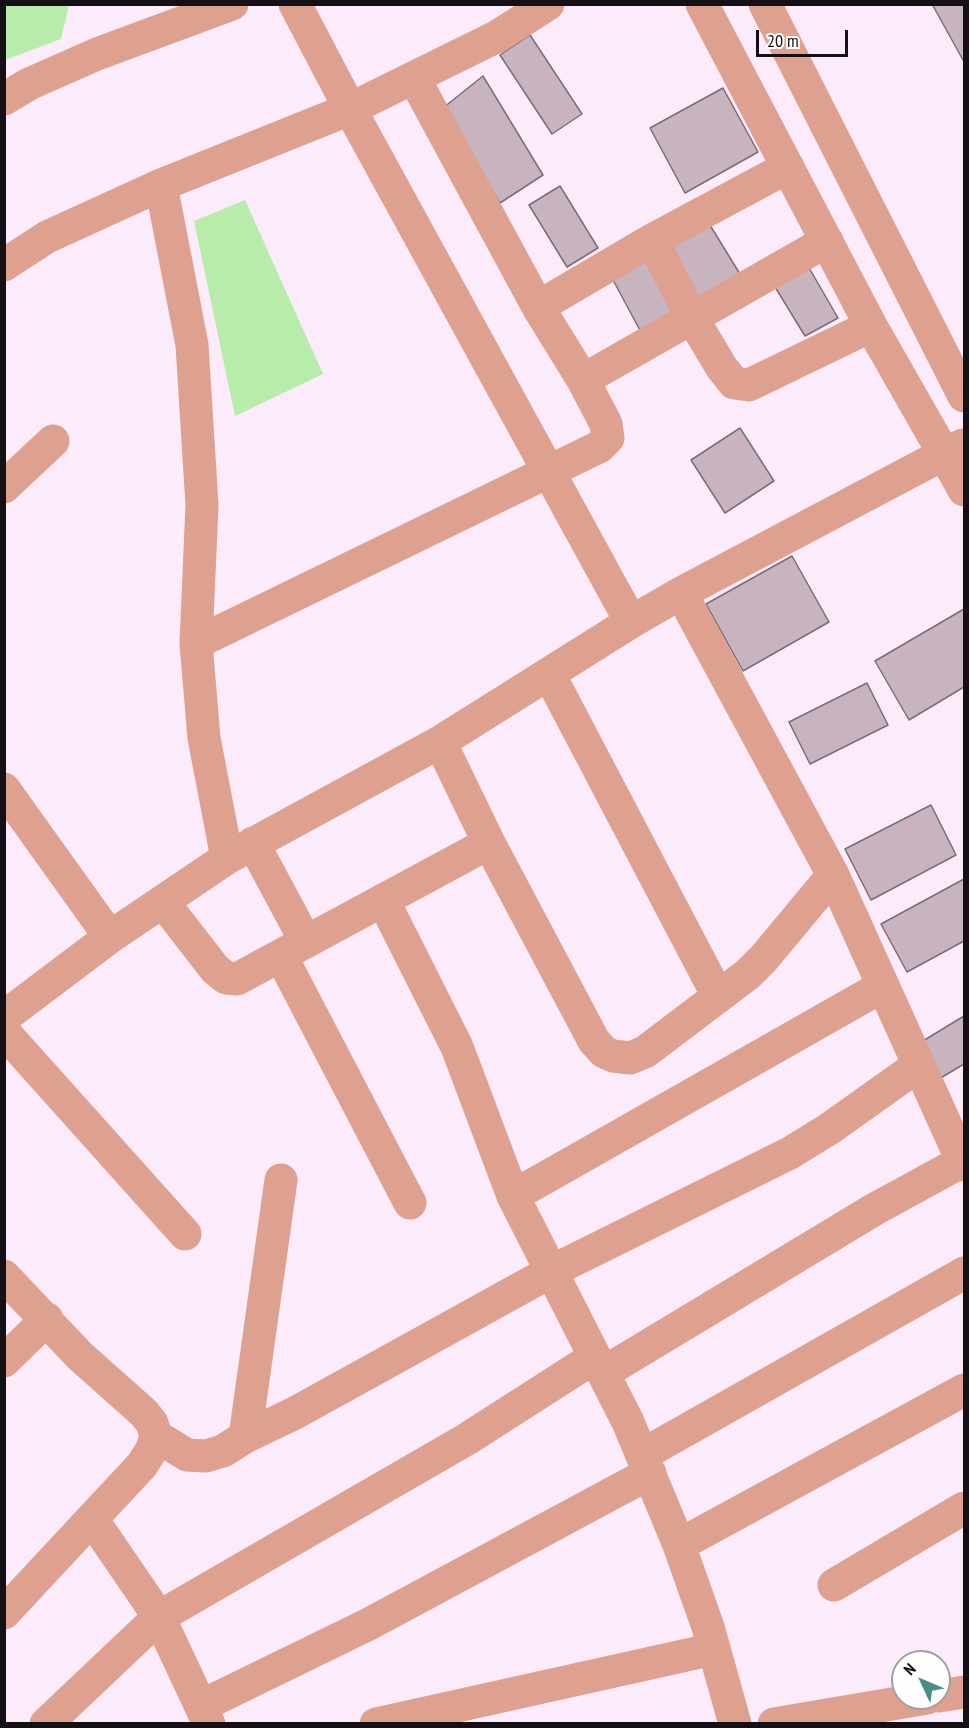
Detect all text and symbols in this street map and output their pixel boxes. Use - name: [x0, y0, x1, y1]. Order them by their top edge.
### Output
- scale bar: [759, 18, 850, 56]
- text: 20 m: [767, 29, 799, 52]
- north arrow: [891, 1650, 951, 1710]
- text: N: [899, 1659, 920, 1679]

